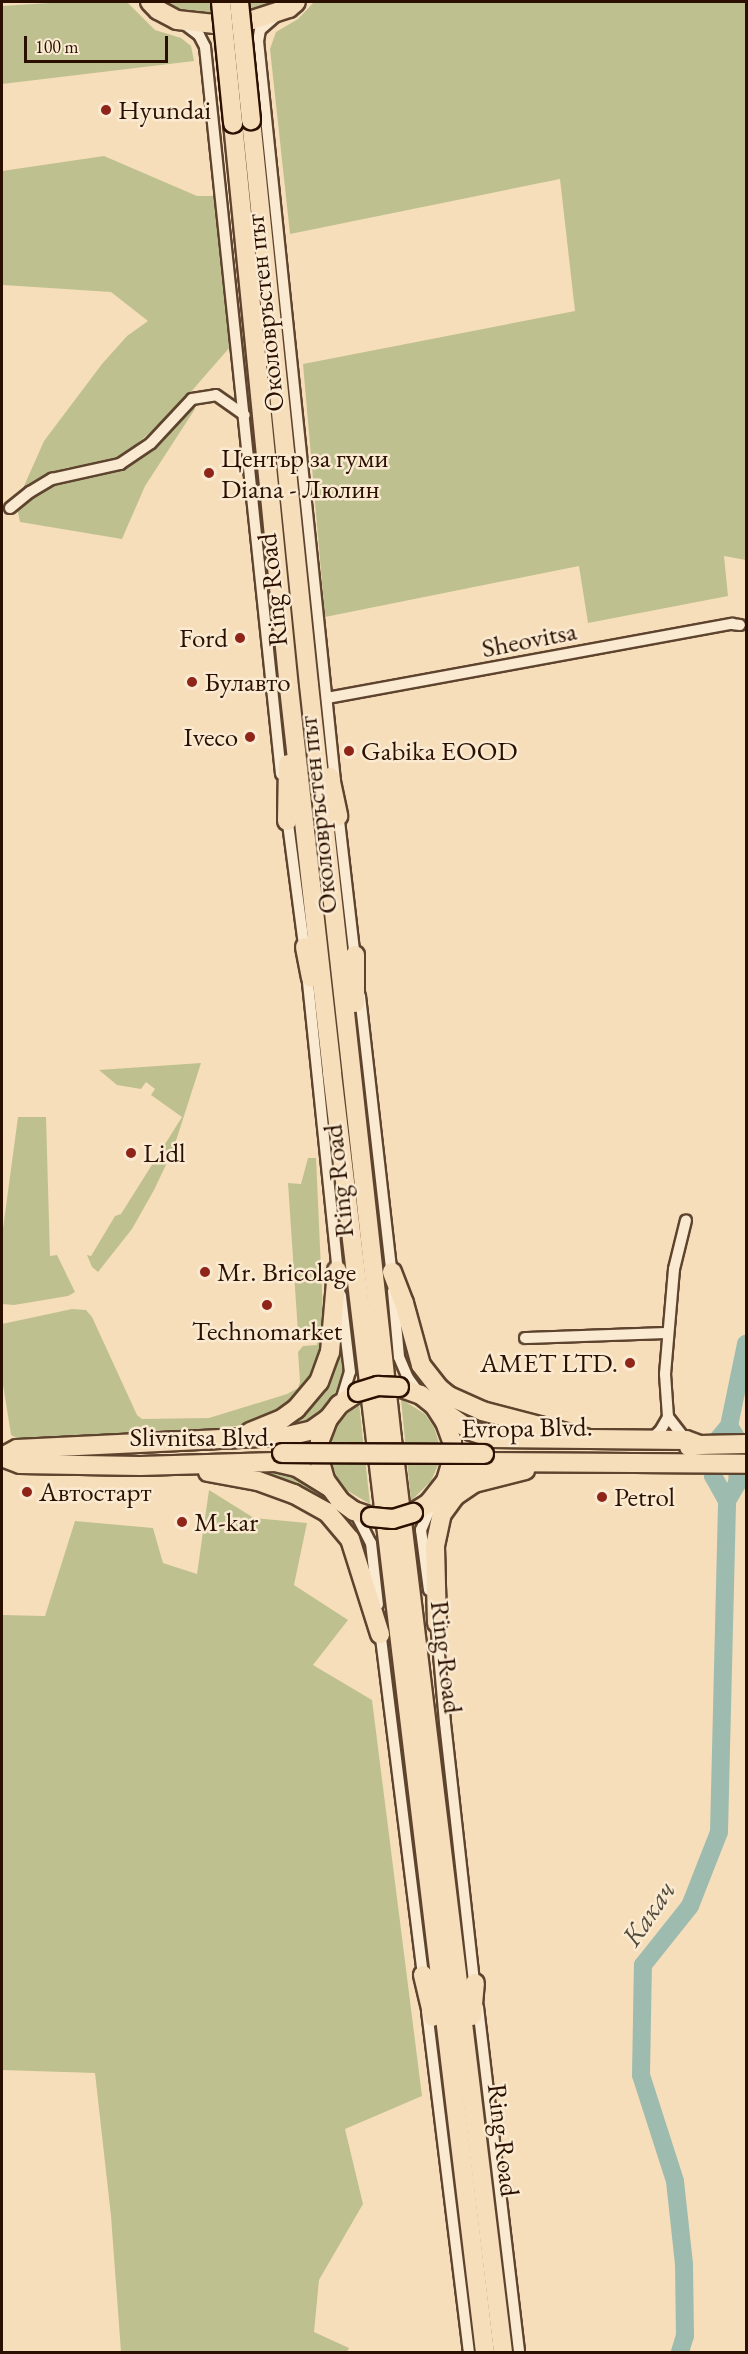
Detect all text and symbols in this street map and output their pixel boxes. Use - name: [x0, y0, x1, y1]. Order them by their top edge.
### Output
- scale bar: [27, 24, 171, 62]
- text: 100 m: [35, 35, 79, 58]
- place label: Hyundai: [118, 94, 211, 126]
- marker: Hyundai: [99, 103, 113, 117]
- street label: Околовръстен път: [238, 212, 290, 414]
- place label: Център за гуми Diana - Люлин: [221, 441, 389, 504]
- marker: Център за гуми Diana - Люлин: [202, 466, 216, 480]
- street label: Ring Road: [250, 532, 294, 648]
- street label: Sheovitsa: [479, 614, 579, 664]
- place label: Ford: [179, 622, 228, 654]
- marker: Ford: [233, 631, 247, 645]
- place label: Булавто: [204, 666, 291, 698]
- marker: Булавто: [185, 675, 199, 689]
- street label: Околовръстен път: [291, 714, 343, 916]
- place label: Iveco: [184, 721, 238, 753]
- marker: Iveco: [243, 730, 257, 744]
- place label: Gabika EOOD: [361, 735, 518, 767]
- marker: Gabika EOOD: [342, 744, 356, 758]
- street label: Ring Road: [316, 1123, 360, 1239]
- place label: Lidl: [143, 1137, 186, 1169]
- marker: Lidl: [124, 1146, 138, 1160]
- place label: Mr. Bricolage: [217, 1256, 356, 1288]
- marker: Mr. Bricolage: [198, 1265, 212, 1279]
- marker: Technomarket: [260, 1298, 274, 1312]
- place label: Technomarket: [192, 1315, 342, 1347]
- place label: AMET LTD.: [480, 1347, 618, 1379]
- marker: AMET LTD.: [623, 1356, 637, 1370]
- street label: Evropa Blvd.: [461, 1410, 593, 1444]
- street label: Slivnitsa Blvd.: [129, 1421, 275, 1453]
- place label: Автостарт: [39, 1476, 151, 1508]
- place label: Petrol: [614, 1481, 675, 1513]
- marker: Автостарт: [20, 1485, 34, 1499]
- marker: Petrol: [595, 1490, 609, 1504]
- place label: M-kar: [194, 1506, 258, 1538]
- marker: M-kar: [175, 1515, 189, 1529]
- street label: Ring Road: [424, 1599, 470, 1715]
- water label: Какач: [614, 1874, 682, 1952]
- street label: Ring Road: [481, 2082, 527, 2198]

